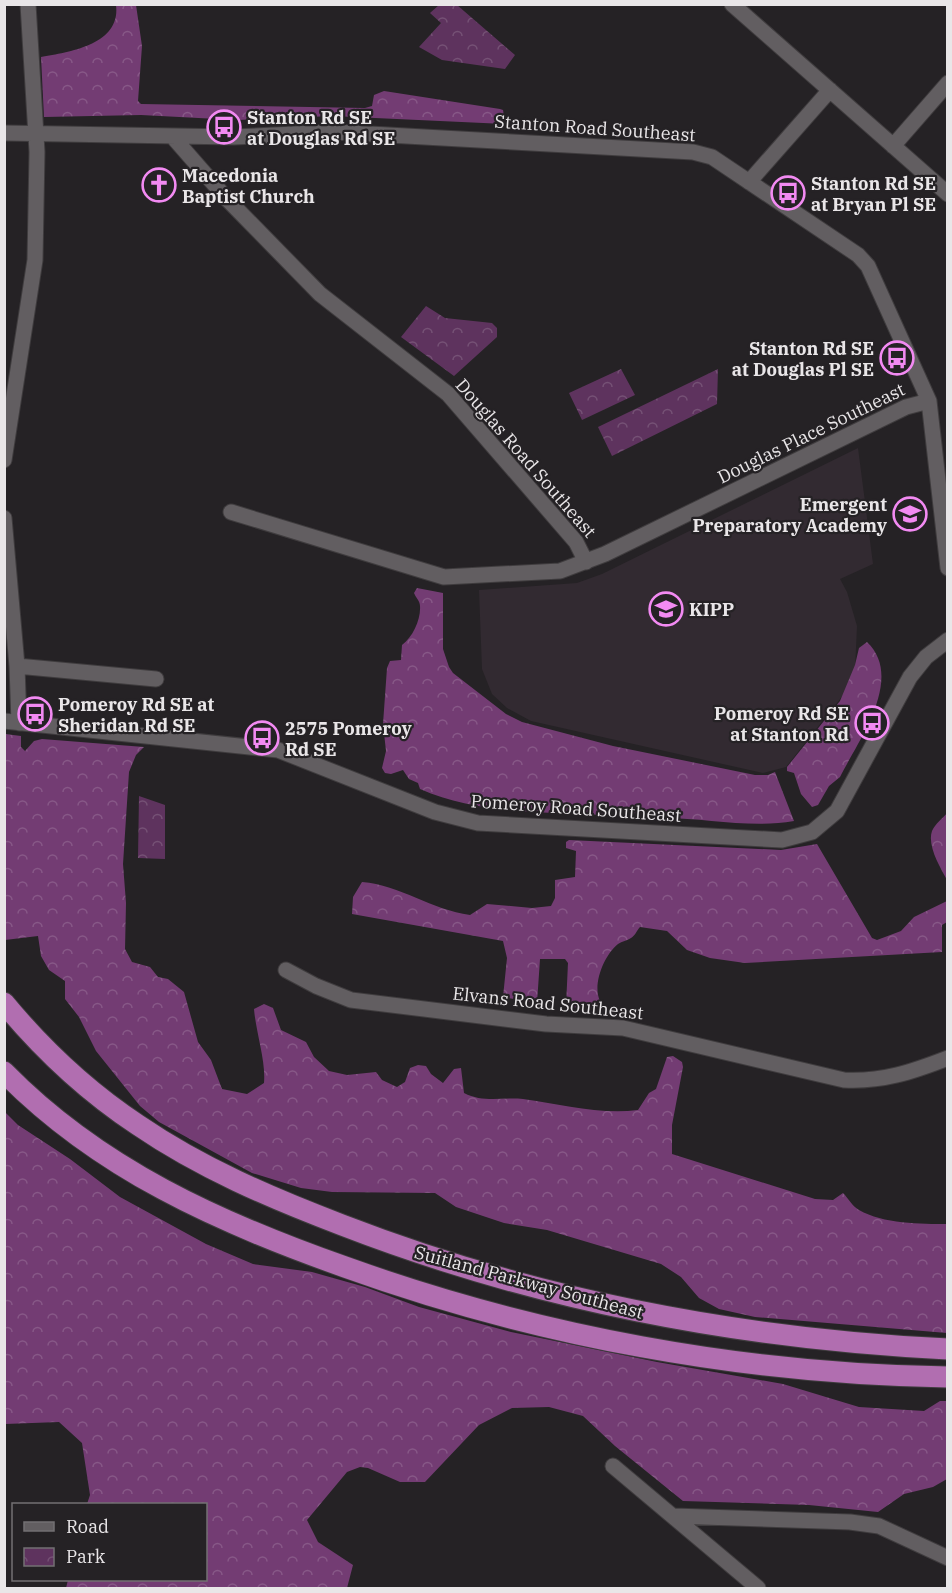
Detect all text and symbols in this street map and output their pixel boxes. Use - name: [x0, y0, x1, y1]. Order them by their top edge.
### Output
- place label: Stanton Rd SE at Douglas Rd SE: [247, 106, 395, 150]
- bus stop icon: Stanton Rd SE at Douglas Rd SE: [206, 109, 242, 145]
- street label: Stanton Road Southeast: [494, 109, 696, 147]
- place label: Macedonia Baptist Church: [182, 164, 315, 208]
- church icon: Macedonia Baptist Church: [141, 167, 177, 203]
- place label: Stanton Rd SE at Bryan Pl SE: [811, 172, 936, 216]
- bus stop icon: Stanton Rd SE at Bryan Pl SE: [770, 175, 806, 211]
- place label: Stanton Rd SE at Douglas Pl SE: [732, 337, 874, 381]
- bus stop icon: Stanton Rd SE at Douglas Pl SE: [879, 340, 915, 376]
- street label: Douglas Road Southeast: [451, 374, 601, 542]
- street label: Douglas Place Southeast: [714, 378, 908, 488]
- place label: Emergent Preparatory Academy: [693, 493, 888, 537]
- school or university icon: Emergent Preparatory Academy: [892, 496, 928, 532]
- school or university icon: KIPP: [648, 591, 684, 627]
- place label: KIPP: [689, 598, 734, 621]
- place label: Pomeroy Rd SE at Sheridan Rd SE: [58, 693, 214, 737]
- bus stop icon: Pomeroy Rd SE at Sheridan Rd SE: [17, 696, 53, 732]
- place label: Pomeroy Rd SE at Stanton Rd: [714, 702, 849, 746]
- bus stop icon: Pomeroy Rd SE at Stanton Rd: [854, 705, 890, 741]
- place label: 2575 Pomeroy Rd SE: [285, 717, 412, 761]
- bus stop icon: 2575 Pomeroy Rd SE: [244, 720, 280, 756]
- street label: Pomeroy Road Southeast: [470, 789, 682, 827]
- street label: Elvans Road Southeast: [451, 982, 645, 1024]
- street label: Suitland Parkway Southeast: [412, 1240, 646, 1324]
- legend: [12, 1503, 207, 1581]
- text: Road: [66, 1515, 109, 1538]
- text: Park: [66, 1545, 106, 1568]

